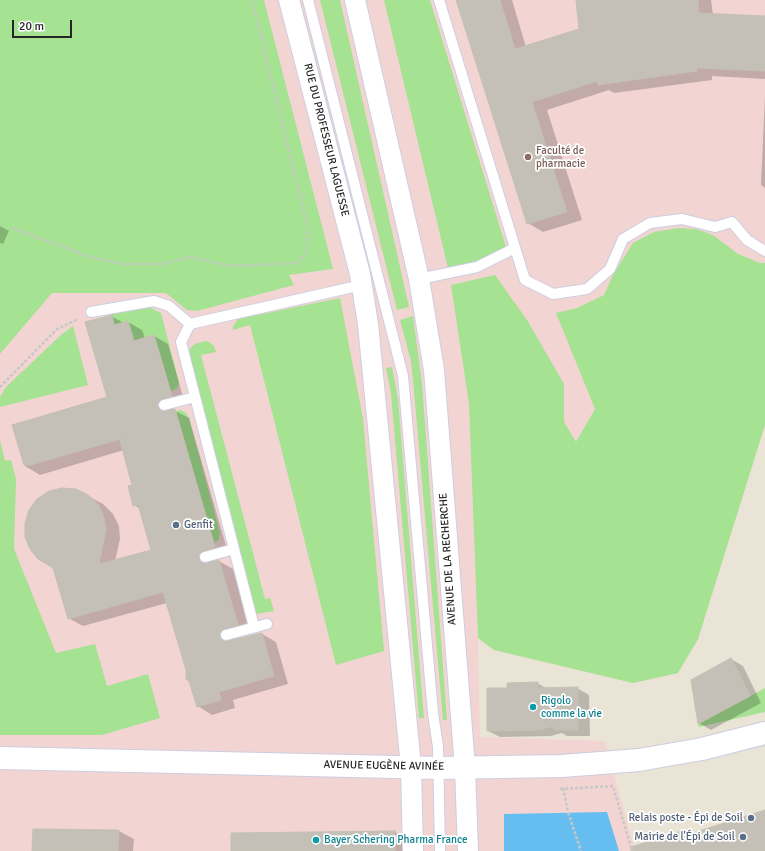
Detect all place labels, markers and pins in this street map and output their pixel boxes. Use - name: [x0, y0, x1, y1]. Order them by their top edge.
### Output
- place label: Faculté de pharmacie: [536, 144, 586, 170]
- marker: Faculté de pharmacie: [523, 152, 533, 162]
- place label: Genfit: [184, 518, 213, 532]
- marker: Genfit: [171, 520, 181, 530]
- place label: Rigolo comme la vie: [541, 694, 602, 720]
- marker: Rigolo comme la vie: [528, 702, 538, 712]
- place label: Relais poste - Épi de Soil: [628, 811, 743, 825]
- marker: Relais poste - Épi de Soil: [746, 813, 756, 823]
- place label: Mairie de l'Épi de Soil: [634, 830, 735, 844]
- marker: Mairie de l'Épi de Soil: [738, 832, 748, 842]
- place label: Bayer Schering Pharma France: [324, 833, 468, 847]
- marker: Bayer Schering Pharma France: [311, 835, 321, 845]

